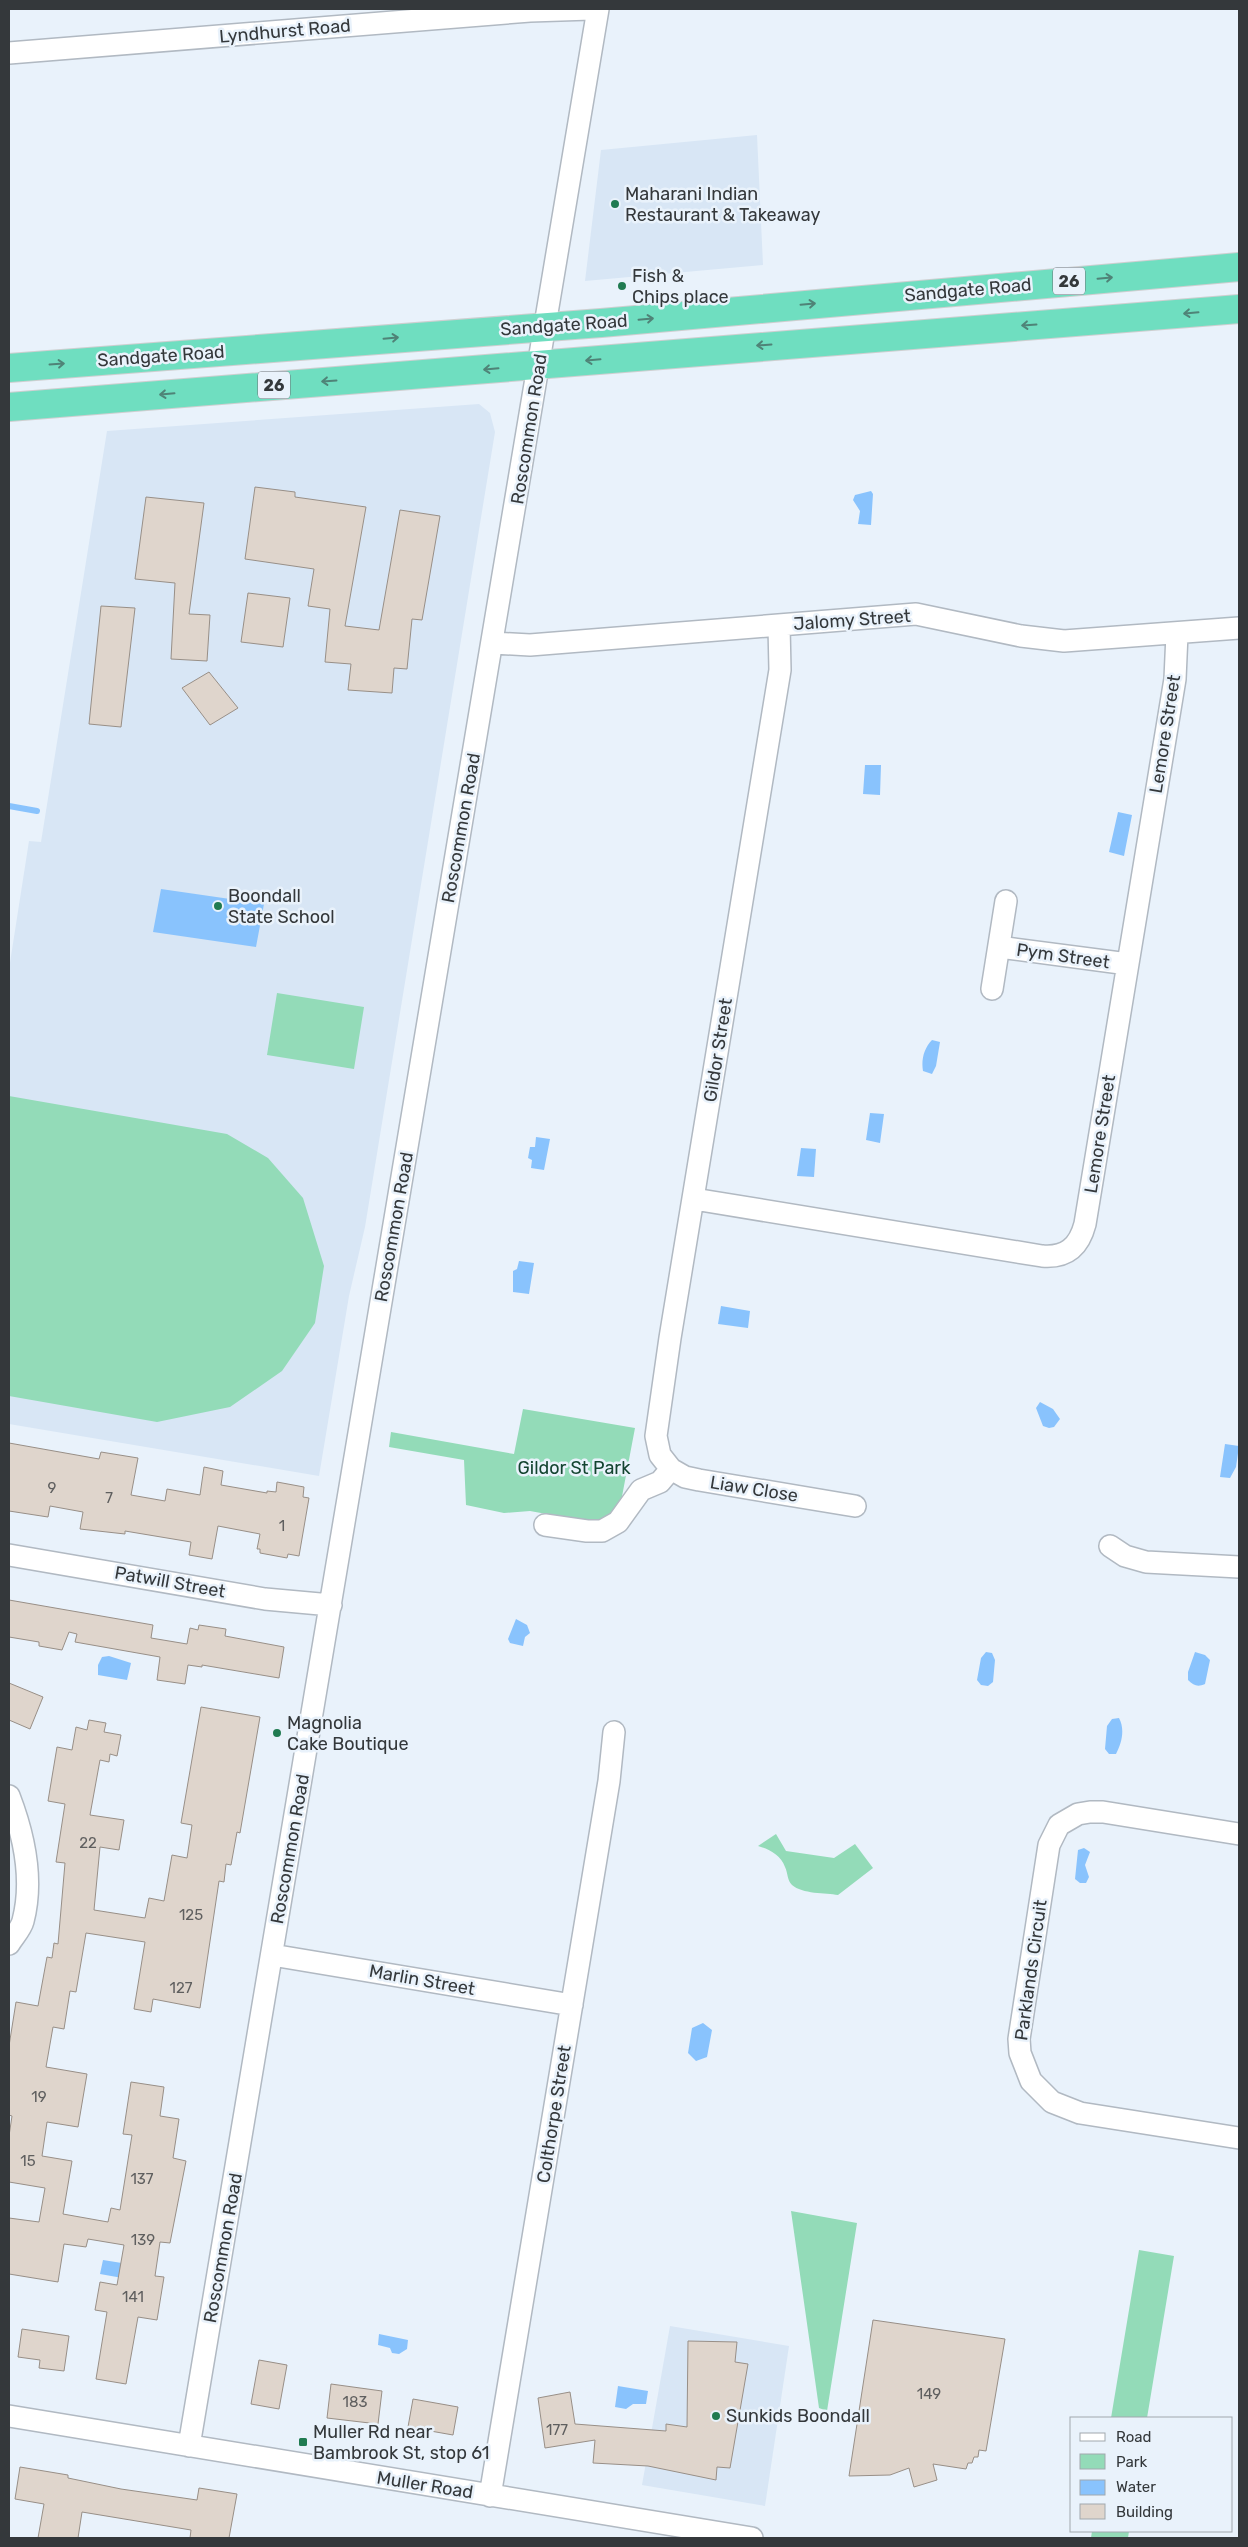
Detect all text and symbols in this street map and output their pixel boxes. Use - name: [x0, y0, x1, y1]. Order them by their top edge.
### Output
- street label: Lyndhurst Road: [218, 14, 352, 48]
- place label: Maharani Indian Restaurant & Takeaway: [625, 183, 820, 226]
- marker: Maharani Indian Restaurant & Takeaway: [609, 198, 621, 210]
- place label: Fish & Chips place: [632, 265, 729, 308]
- road number: 26: [1053, 268, 1085, 294]
- street label: Sandgate Road: [904, 273, 1032, 307]
- one-way arrow: [1097, 273, 1113, 283]
- marker: Fish & Chips place: [616, 280, 628, 292]
- one-way arrow: [799, 299, 815, 308]
- one-way arrow: [1183, 308, 1199, 318]
- street label: Sandgate Road: [500, 310, 628, 340]
- one-way arrow: [638, 314, 654, 323]
- one-way arrow: [1021, 321, 1037, 330]
- one-way arrow: [383, 334, 399, 343]
- street label: Sandgate Road: [97, 341, 225, 371]
- one-way arrow: [756, 341, 772, 350]
- street label: Roscommon Road: [506, 352, 552, 506]
- one-way arrow: [585, 355, 601, 364]
- one-way arrow: [49, 359, 65, 369]
- one-way arrow: [483, 364, 499, 374]
- road number: 26: [258, 372, 290, 398]
- one-way arrow: [321, 377, 337, 386]
- one-way arrow: [159, 389, 175, 399]
- street label: Jalomy Street: [793, 605, 911, 635]
- street label: Lemore Street: [1145, 673, 1185, 795]
- street label: Roscommon Road: [437, 751, 485, 905]
- place label: Boondall State School: [228, 885, 335, 928]
- marker: Boondall State School: [212, 900, 224, 912]
- street label: Pym Street: [1015, 939, 1111, 973]
- street label: Gildor Street: [699, 996, 737, 1104]
- street label: Lemore Street: [1080, 1073, 1120, 1195]
- street label: Roscommon Road: [370, 1150, 418, 1304]
- park label: Gildor St Park: [518, 1457, 631, 1479]
- street label: Liaw Close: [708, 1471, 800, 1507]
- house number: 9: [48, 1479, 57, 1497]
- house number: 7: [105, 1489, 113, 1507]
- house number: 1: [279, 1517, 285, 1535]
- street label: Patwill Street: [113, 1561, 227, 1603]
- place label: Magnolia Cake Boutique: [287, 1712, 409, 1755]
- marker: Magnolia Cake Boutique: [271, 1727, 283, 1739]
- street label: Roscommon Road: [266, 1772, 314, 1926]
- house number: 22: [79, 1834, 97, 1852]
- street label: Parklands Circuit: [1010, 1898, 1052, 2042]
- house number: 125: [179, 1906, 203, 1924]
- street label: Marlin Street: [367, 1960, 477, 2000]
- house number: 127: [170, 1979, 193, 1997]
- street label: Colthorpe Street: [532, 2044, 576, 2184]
- house number: 19: [31, 2088, 47, 2106]
- house number: 15: [20, 2152, 36, 2170]
- house number: 137: [130, 2170, 154, 2188]
- street label: Roscommon Road: [199, 2171, 247, 2325]
- house number: 139: [131, 2231, 155, 2249]
- house number: 141: [122, 2288, 144, 2306]
- house number: 149: [917, 2385, 941, 2403]
- house number: 183: [343, 2393, 367, 2411]
- place label: Sunkids Boondall: [726, 2405, 870, 2427]
- marker: Sunkids Boondall: [710, 2410, 722, 2422]
- legend: [1070, 2417, 1233, 2532]
- place label: Muller Rd near Bambrook St, stop 61: [313, 2421, 489, 2464]
- house number: 177: [546, 2421, 568, 2439]
- text: Road: [1116, 2428, 1152, 2446]
- marker: Muller Rd near Bambrook St, stop 61: [297, 2436, 309, 2448]
- text: Park: [1116, 2453, 1147, 2471]
- street label: Muller Road: [375, 2467, 475, 2503]
- text: Water: [1116, 2478, 1156, 2496]
- text: Building: [1116, 2503, 1173, 2521]

